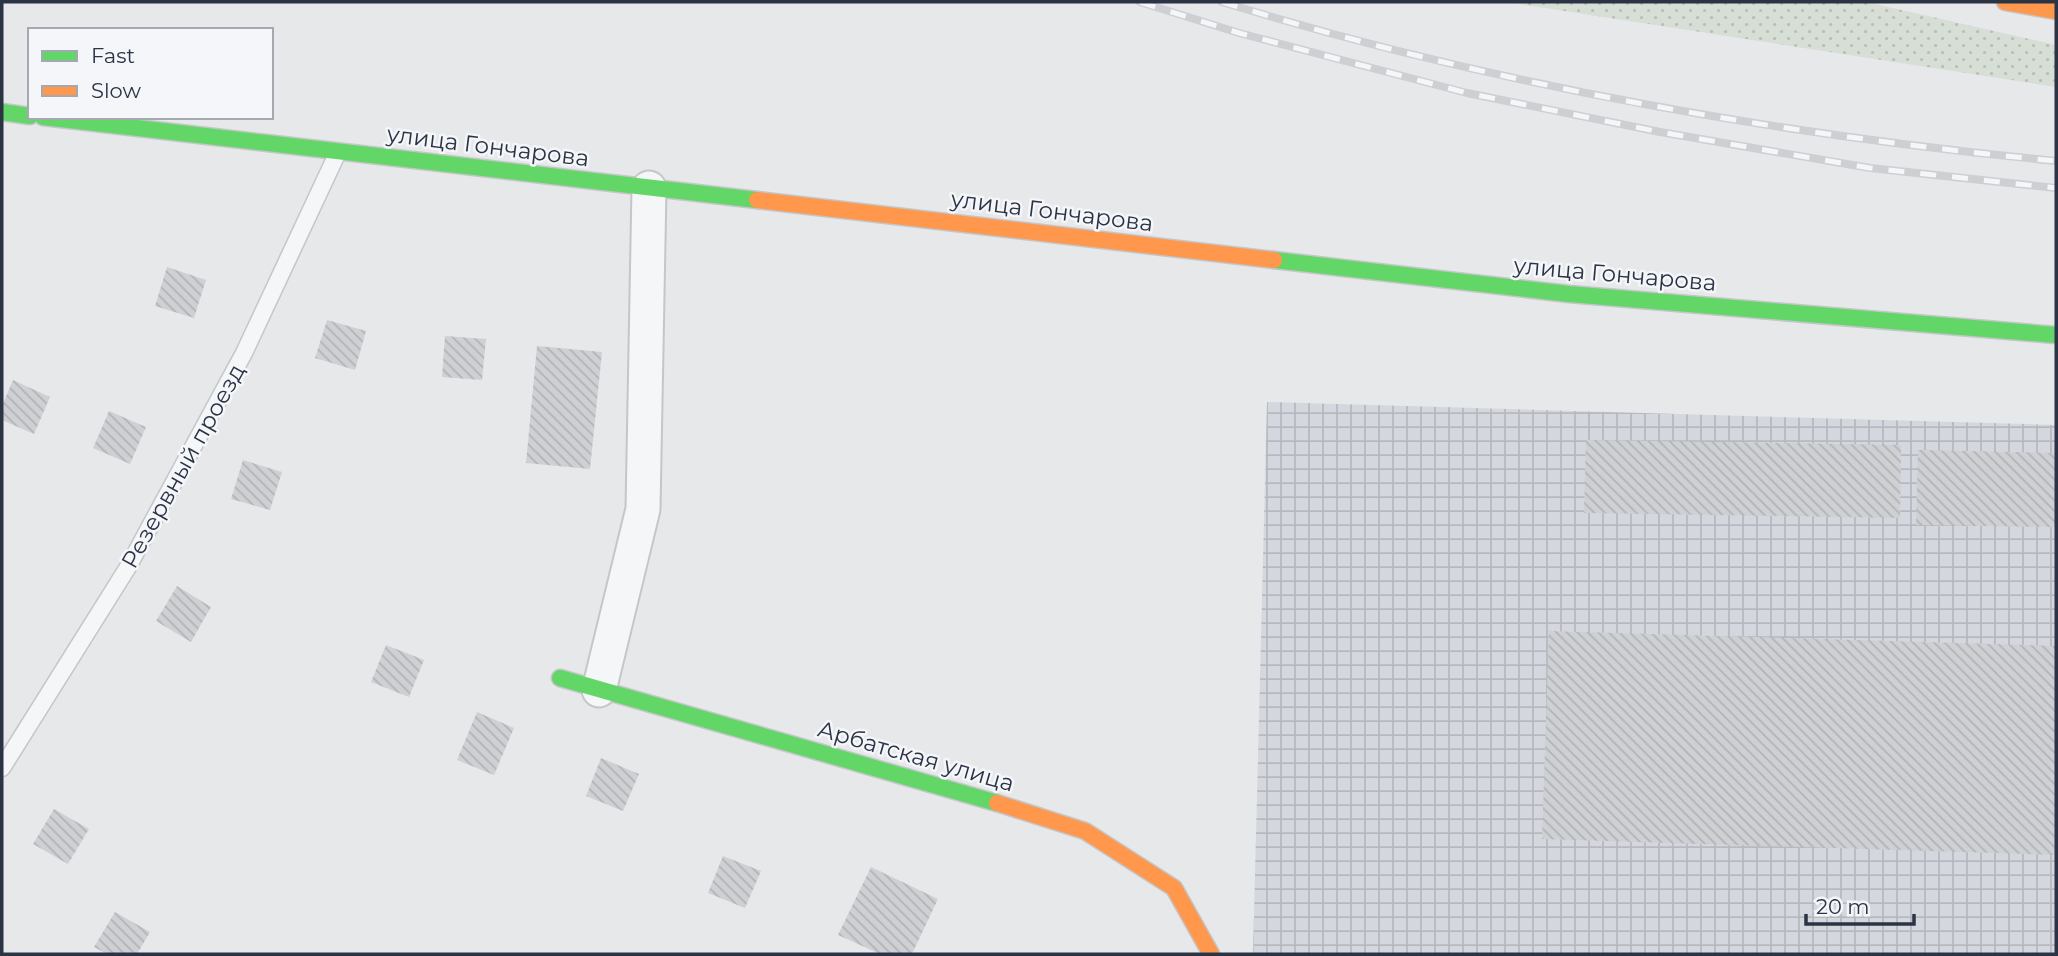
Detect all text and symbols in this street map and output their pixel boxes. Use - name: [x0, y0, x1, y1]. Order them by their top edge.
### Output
- legend: [28, 28, 273, 119]
- text: Fast: [91, 43, 135, 68]
- text: Slow: [91, 78, 141, 103]
- street label: улица Гончарова: [384, 120, 591, 172]
- street label: улица Гончарова: [948, 185, 1155, 237]
- street label: улица Гончарова: [1511, 251, 1718, 297]
- street label: Резервный проезд: [115, 359, 251, 573]
- street label: Арбатская улица: [815, 715, 1017, 797]
- scale bar: [1806, 883, 1914, 927]
- text: 20 m: [1816, 894, 1870, 919]

